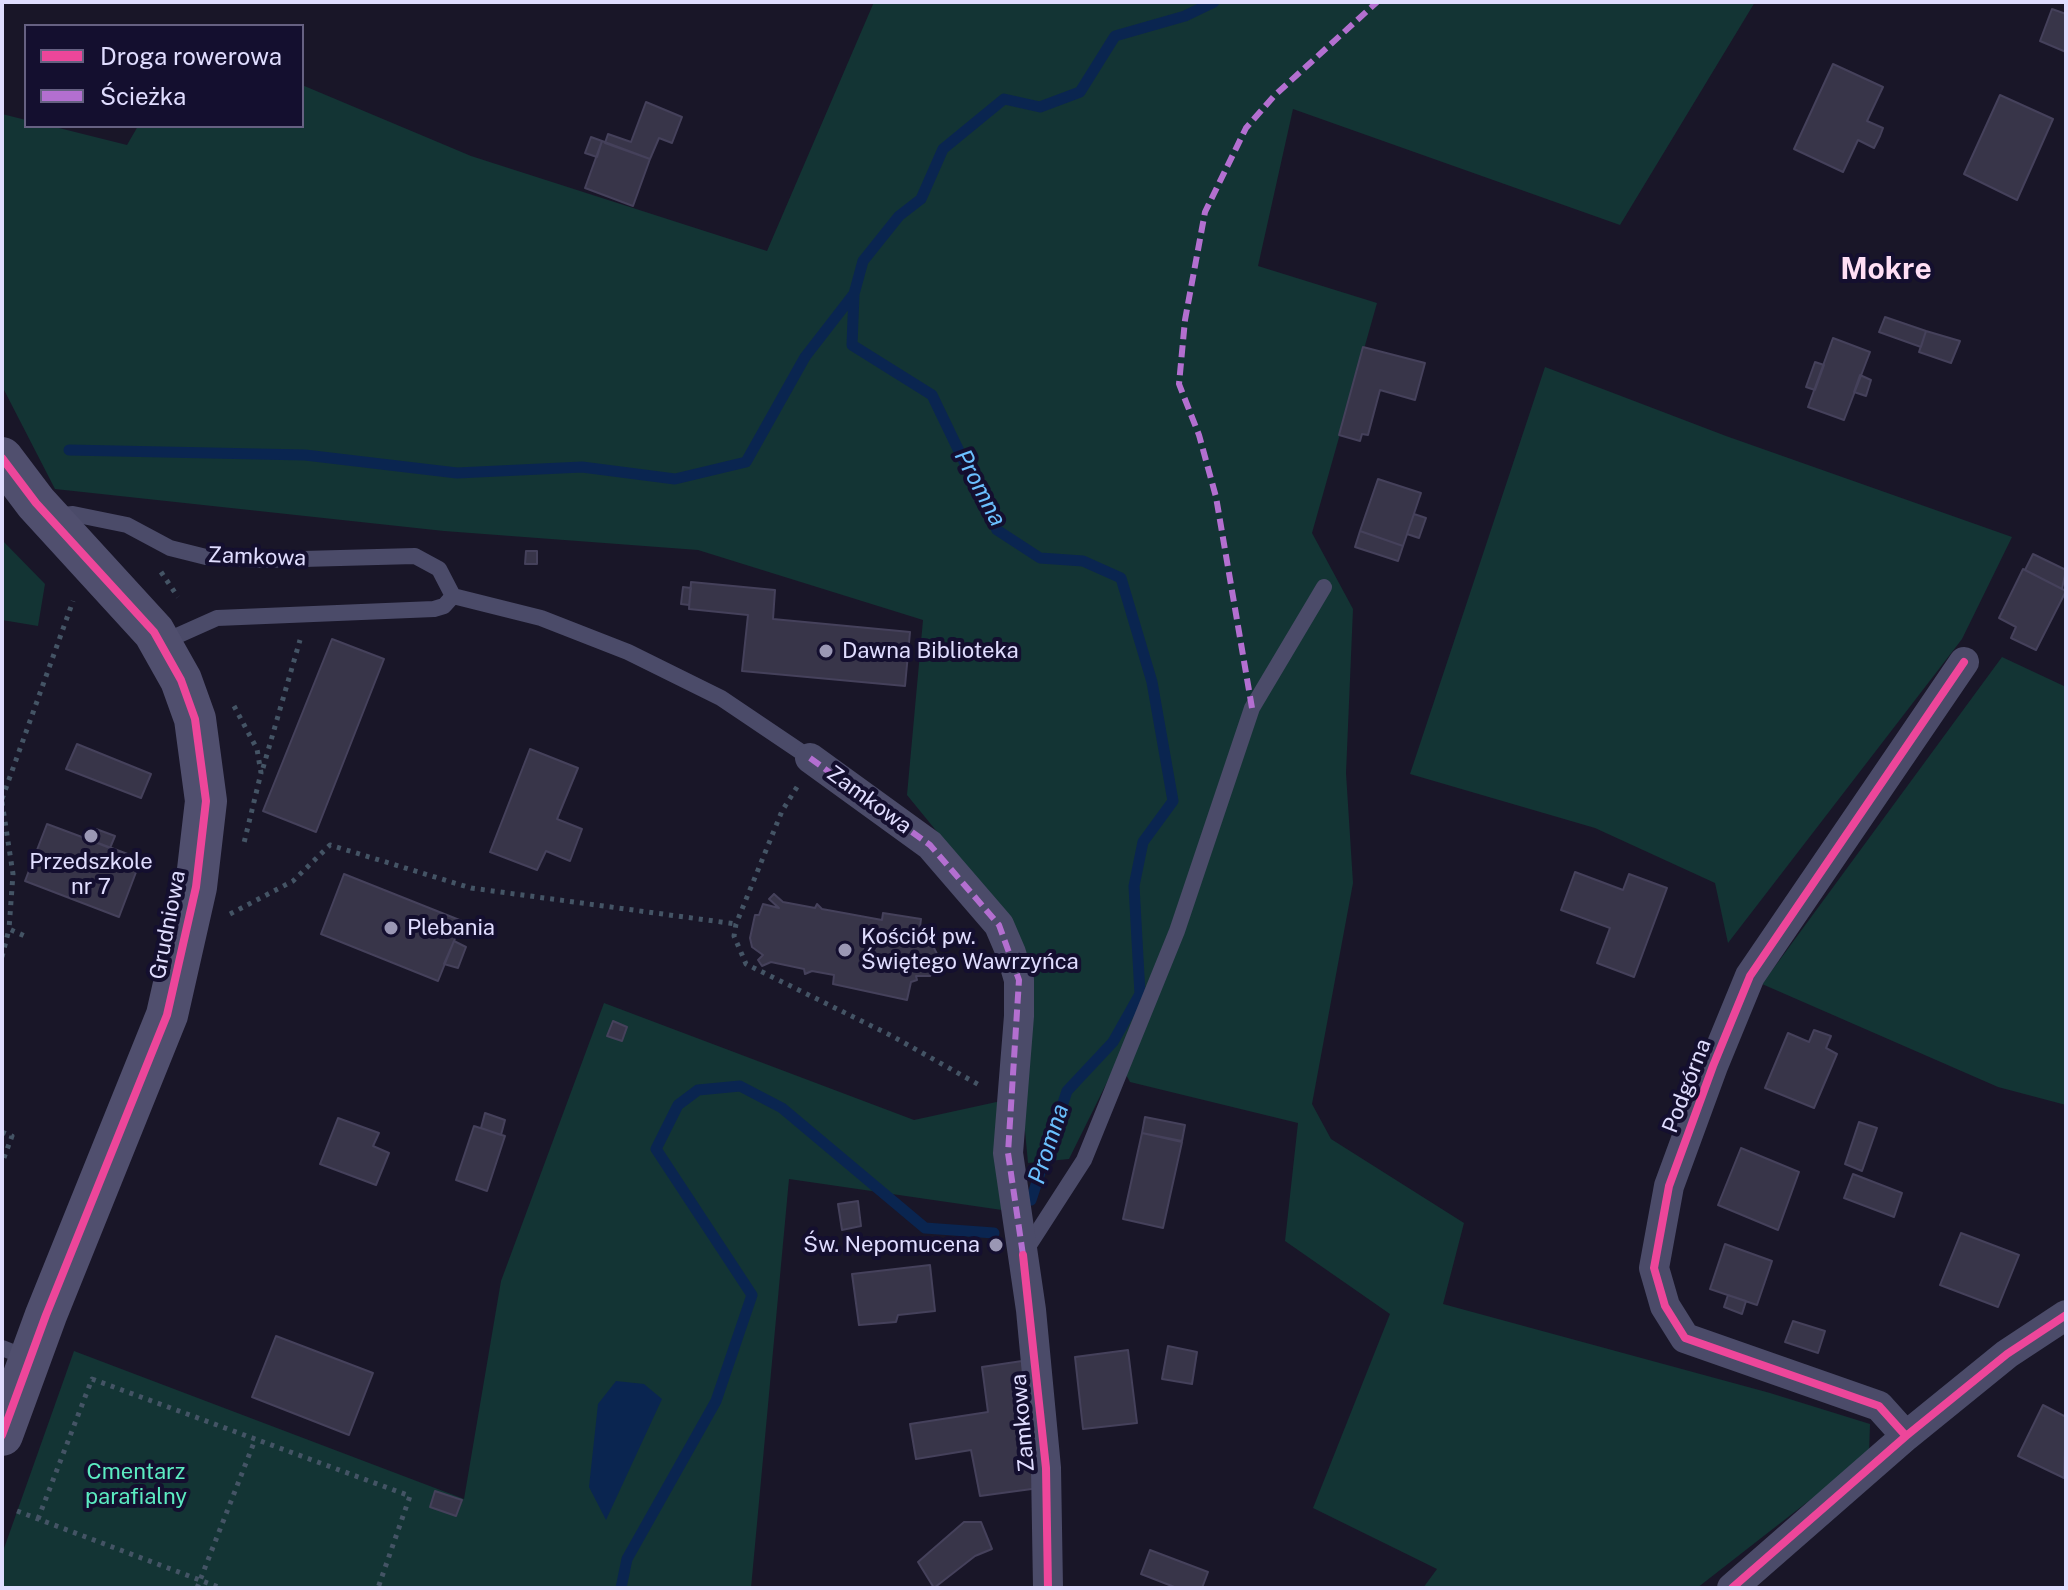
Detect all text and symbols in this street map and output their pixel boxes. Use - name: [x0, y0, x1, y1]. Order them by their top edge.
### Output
- legend: [24, 24, 304, 128]
- text: Droga rowerowa: [100, 42, 282, 70]
- text: Ścieżka: [100, 82, 186, 110]
- district label: Mokre: [1840, 252, 1932, 288]
- water label: Promna: [948, 445, 1012, 531]
- street label: Zamkowa: [207, 542, 307, 572]
- place label: Dawna Biblioteka: [842, 638, 1019, 664]
- marker: Dawna Biblioteka: [817, 642, 835, 660]
- street label: Zamkowa: [821, 760, 917, 840]
- marker: Przedszkole nr 7: [82, 827, 100, 845]
- place label: Przedszkole nr 7: [29, 849, 153, 900]
- street label: Grudniowa: [145, 868, 191, 982]
- place label: Plebania: [407, 915, 495, 941]
- marker: Plebania: [382, 919, 400, 937]
- place label: Kościół pw. Świętego Wawrzyńca: [861, 924, 1079, 976]
- marker: Kościół pw. Świętego Wawrzyńca: [836, 941, 854, 959]
- street label: Podgórna: [1657, 1035, 1717, 1137]
- water label: Promna: [1023, 1100, 1075, 1188]
- place label: Św. Nepomucena: [803, 1232, 980, 1258]
- marker: Św. Nepomucena: [987, 1236, 1005, 1254]
- street label: Zamkowa: [1006, 1373, 1040, 1473]
- park label: Cmentarz parafialny: [85, 1459, 187, 1510]

